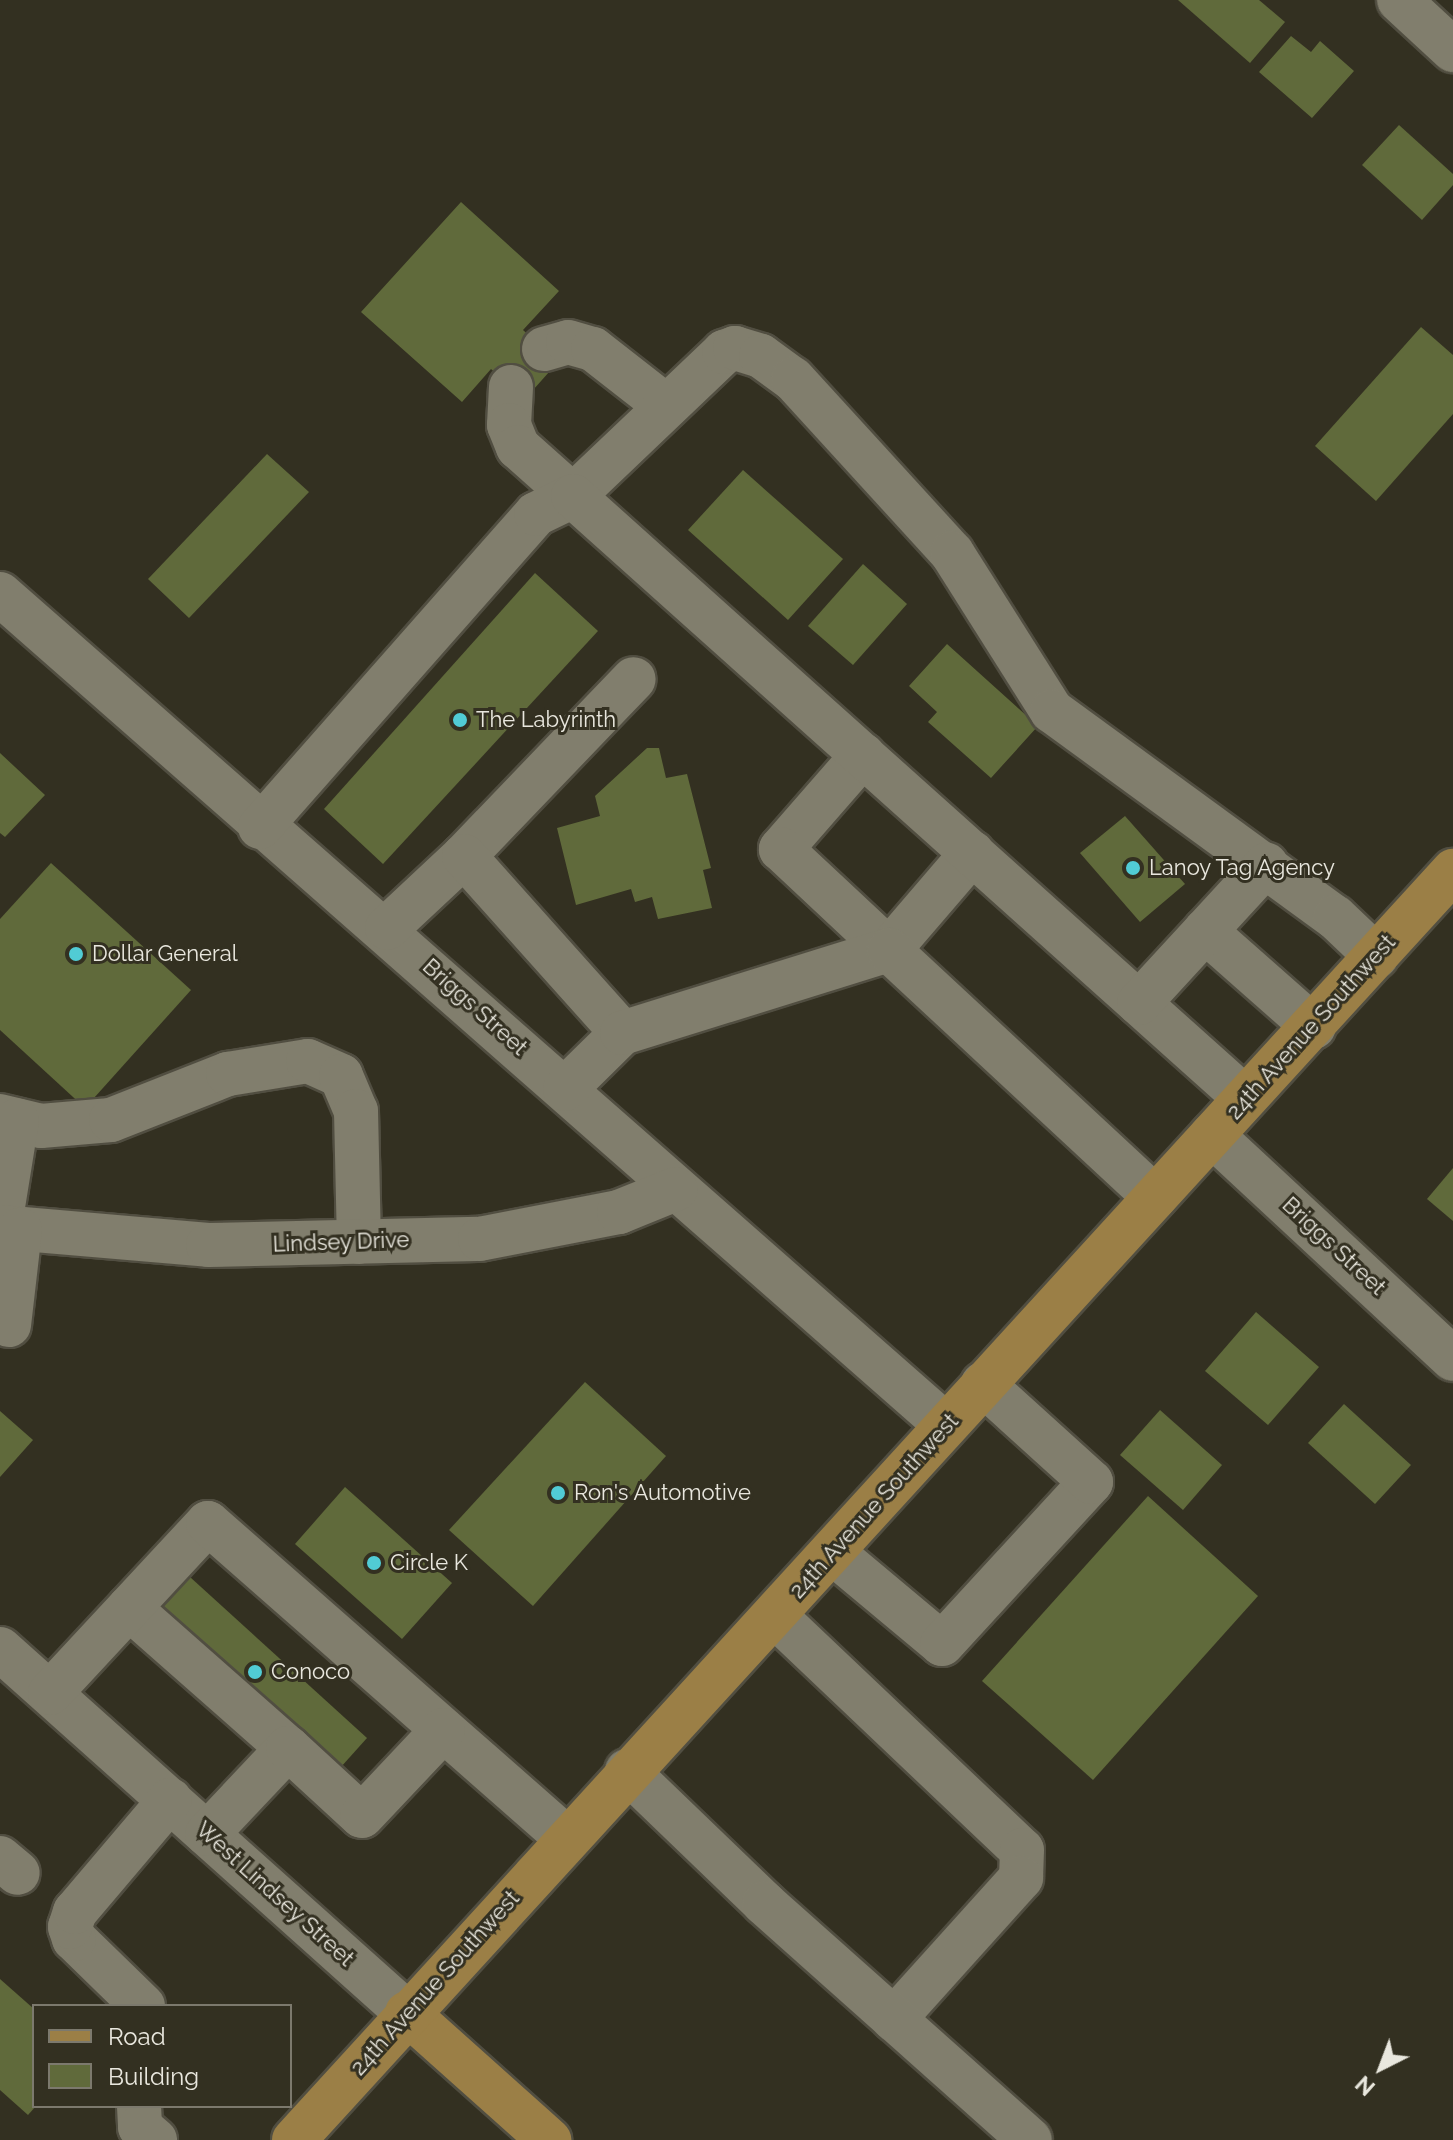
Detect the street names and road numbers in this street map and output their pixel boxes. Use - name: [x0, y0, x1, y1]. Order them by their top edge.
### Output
- street label: 24th Avenue Southwest: [1221, 929, 1401, 1125]
- street label: Briggs Street: [417, 953, 533, 1061]
- street label: Briggs Street: [1277, 1191, 1391, 1301]
- street label: Lindsey Drive: [272, 1226, 410, 1258]
- street label: 24th Avenue Southwest: [784, 1408, 964, 1604]
- street label: West Lindsey Street: [190, 1816, 360, 1972]
- street label: 24th Avenue Southwest: [345, 1885, 525, 2081]

